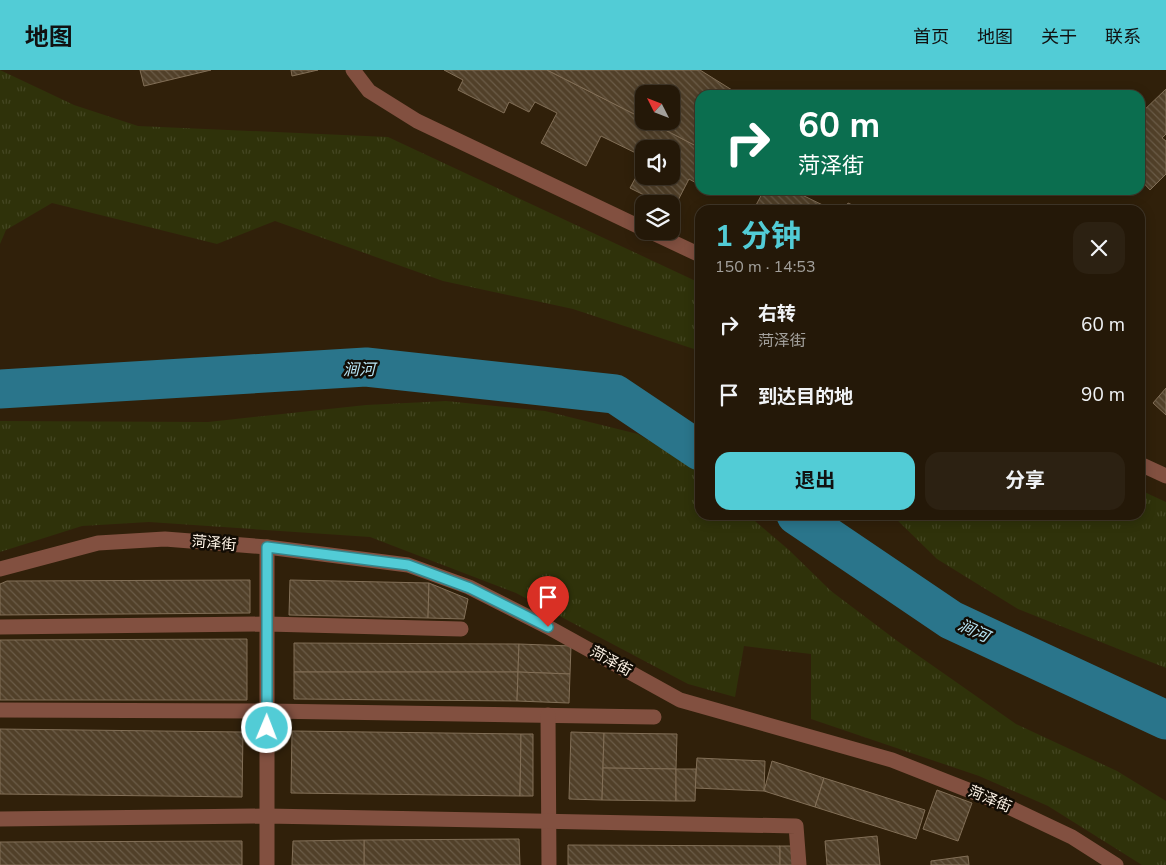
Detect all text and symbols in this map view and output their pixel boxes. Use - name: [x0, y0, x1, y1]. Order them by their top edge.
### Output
- text: 地图: [25, 21, 73, 53]
- text: 首页: [913, 25, 949, 49]
- text: 地图: [977, 25, 1013, 49]
- text: 关于: [1041, 25, 1077, 49]
- text: 联系: [1105, 25, 1141, 49]
- north arrow: [635, 85, 680, 130]
- map controls: [635, 85, 680, 240]
- text: 60 m: [798, 102, 880, 149]
- icon: right: [715, 110, 780, 175]
- button: sound: [635, 140, 680, 185]
- text: 菏泽街: [798, 151, 864, 181]
- button: layers: [635, 195, 680, 240]
- text: 1 分钟: [715, 216, 801, 257]
- button: close: [1073, 222, 1125, 274]
- text: 150 m · 14:53: [715, 256, 816, 278]
- text: 右转: [758, 301, 796, 327]
- icon: right: [715, 311, 743, 339]
- text: 60 m: [1081, 312, 1125, 338]
- text: 菏泽街: [758, 330, 806, 352]
- water label: 涧河: [343, 359, 378, 381]
- icon: arrive: [715, 381, 743, 409]
- text: 90 m: [1081, 382, 1125, 408]
- text: 到达目的地: [758, 384, 853, 410]
- button: 退出: [715, 452, 915, 510]
- button: 分享: [925, 452, 1125, 510]
- street label: 菏泽街: [191, 531, 237, 555]
- pin: [527, 576, 569, 627]
- icon: arrive: [534, 583, 562, 611]
- water label: 涧河: [954, 614, 995, 649]
- street label: 菏泽街: [586, 641, 636, 681]
- position arrow: [240, 701, 292, 753]
- street label: 菏泽街: [965, 781, 1015, 817]

